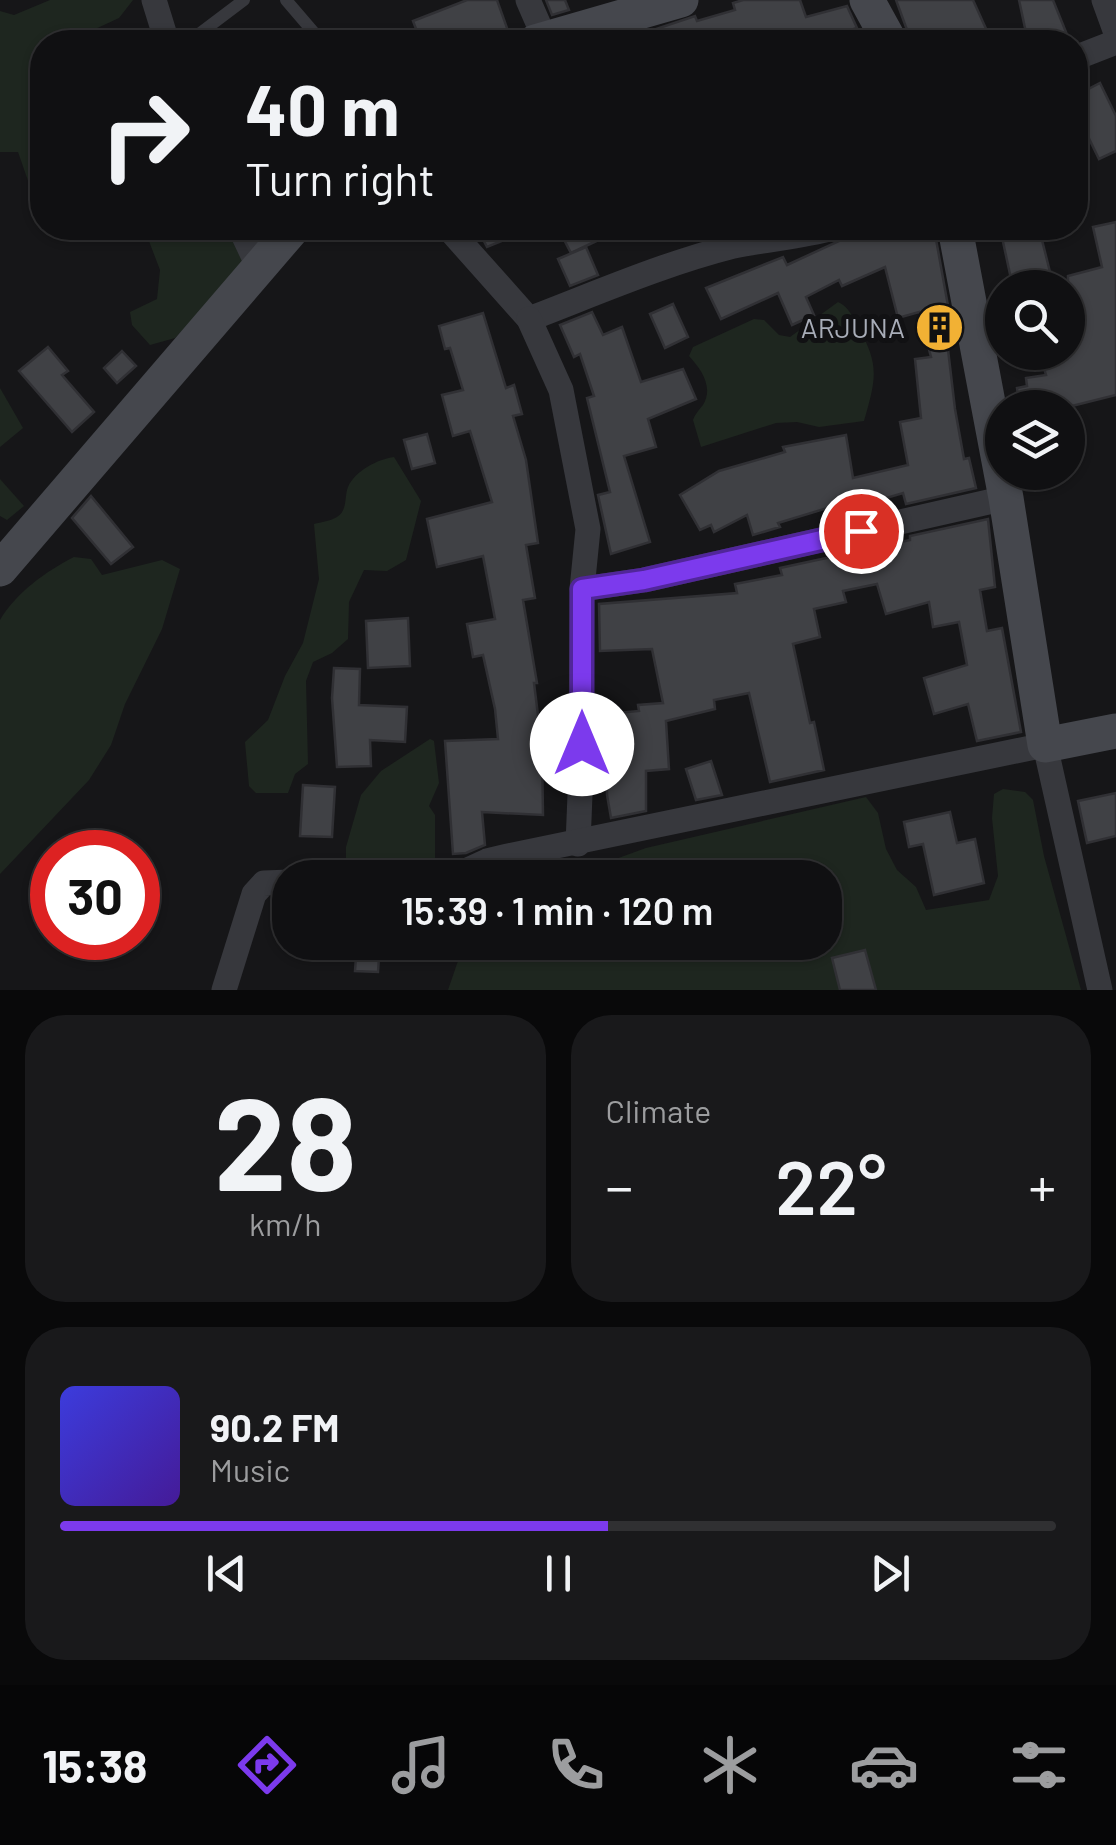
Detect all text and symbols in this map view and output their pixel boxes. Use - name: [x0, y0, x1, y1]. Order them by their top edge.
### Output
- text: 40 m: [245, 66, 400, 150]
- icon: right: [80, 70, 210, 200]
- text: Turn right: [245, 151, 435, 205]
- map controls: [985, 270, 1085, 490]
- button: search: [985, 270, 1085, 370]
- building icon: ARJUNA: [914, 301, 966, 353]
- place label: ARJUNA: [801, 310, 905, 344]
- button: layers: [985, 390, 1085, 490]
- pin: [819, 489, 904, 574]
- icon: arrive: [834, 504, 889, 559]
- position arrow: [530, 692, 634, 796]
- speed limit sign: 30: [30, 830, 160, 960]
- text: 15:39 · 1 min · 120 m: [401, 887, 713, 933]
- text: 28: [214, 1061, 357, 1217]
- text: Climate: [606, 1091, 711, 1129]
- text: 22°: [775, 1140, 886, 1230]
- text: −: [606, 1152, 633, 1218]
- text: +: [1028, 1152, 1056, 1218]
- text: km/h: [249, 1204, 321, 1242]
- text: 90.2 FM: [210, 1404, 339, 1450]
- text: Music: [210, 1450, 290, 1488]
- icon: previous: [199, 1546, 254, 1601]
- icon: pause: [531, 1546, 586, 1601]
- icon: next: [863, 1546, 918, 1601]
- icon: directions: [232, 1730, 302, 1800]
- icon: music: [386, 1730, 456, 1800]
- icon: phone: [541, 1730, 611, 1800]
- icon: climate: [695, 1730, 765, 1800]
- icon: car: [849, 1730, 919, 1800]
- icon: filters: [1004, 1730, 1074, 1800]
- text: 15:38: [42, 1738, 147, 1792]

